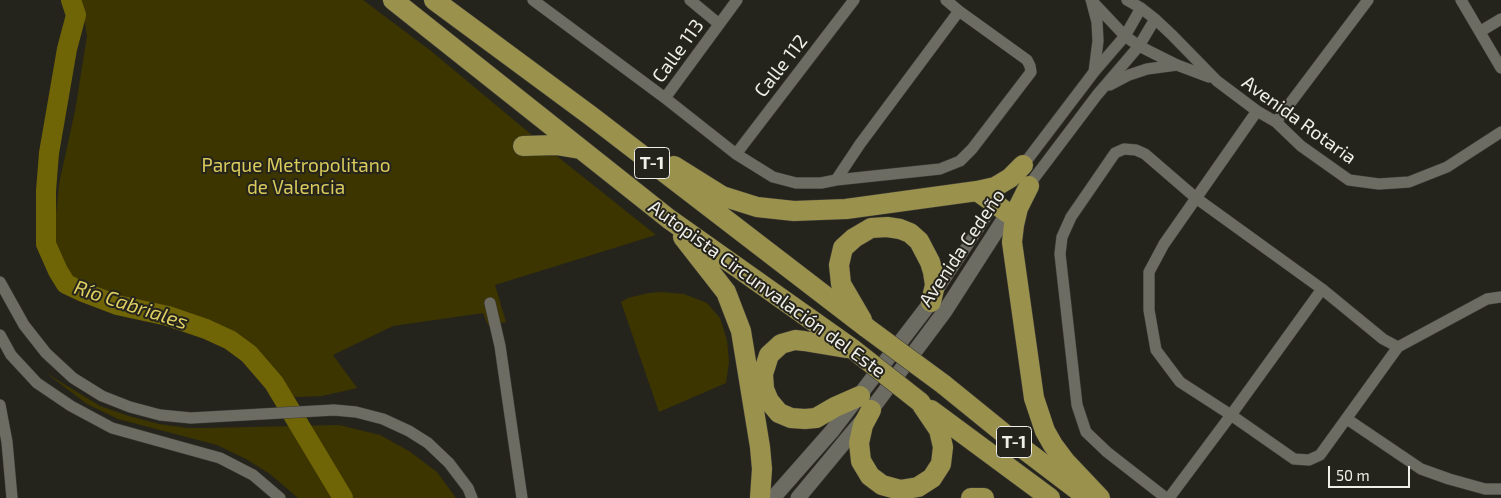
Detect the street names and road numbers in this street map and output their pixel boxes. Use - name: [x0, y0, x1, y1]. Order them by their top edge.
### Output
- street label: Calle 113: [647, 15, 709, 87]
- street label: Calle 112: [750, 30, 812, 102]
- street label: Avenida Rotaria: [1237, 71, 1361, 169]
- road number: T-1: [634, 148, 670, 178]
- street label: Avenida Cedeño: [914, 185, 1010, 311]
- street label: Autopista Circunvalación del Este: [644, 195, 890, 383]
- road number: T-1: [996, 427, 1032, 458]

